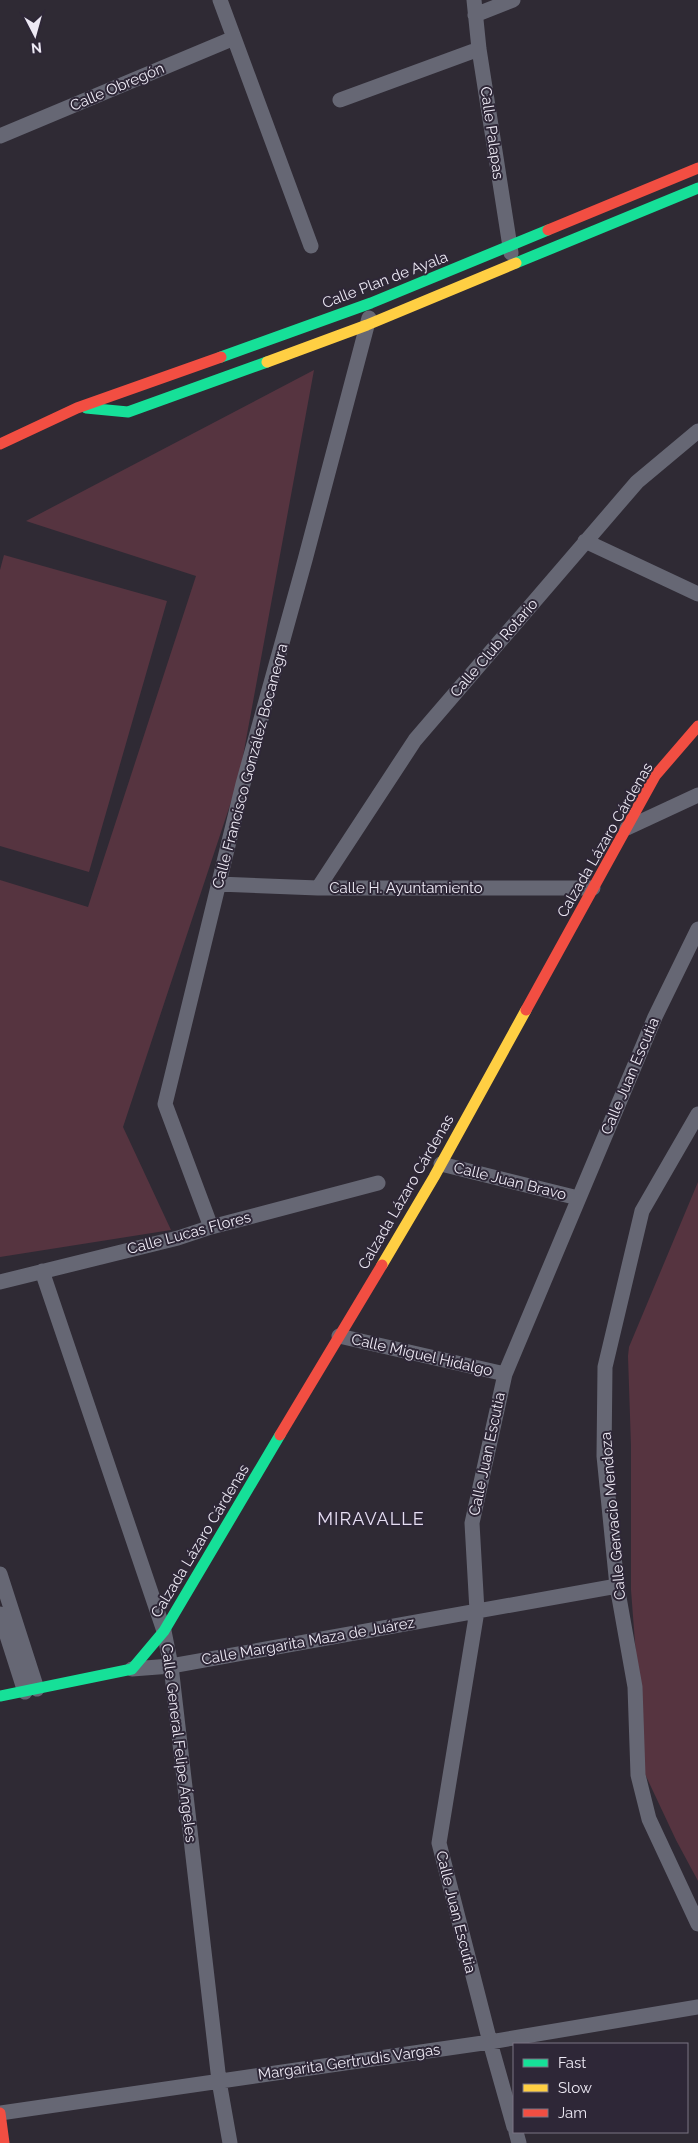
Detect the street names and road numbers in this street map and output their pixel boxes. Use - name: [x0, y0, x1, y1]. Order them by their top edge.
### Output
- street label: Calle Obregón: [67, 59, 167, 115]
- street label: Calle Palapas: [477, 85, 507, 181]
- street label: Calle Plan de Ayala: [320, 248, 450, 312]
- street label: Calle Club Rotario: [446, 595, 542, 701]
- street label: Calle Francisco González Bocanegra: [209, 642, 291, 890]
- street label: Calzada Lázaro Cárdenas: [553, 760, 657, 920]
- street label: Calle H. Ayuntamiento: [329, 879, 483, 897]
- street label: Calle Juan Escutia: [597, 1015, 663, 1137]
- street label: Calzada Lázaro Cárdenas: [354, 1112, 458, 1272]
- street label: Calle Juan Bravo: [452, 1158, 568, 1204]
- street label: Calle Lucas Flores: [125, 1208, 253, 1258]
- street label: Calle Miguel Hidalgo: [350, 1330, 494, 1380]
- street label: Calle Juan Escutia: [465, 1391, 509, 1517]
- street label: Calle Gervacio Mendoza: [597, 1431, 629, 1601]
- street label: Calzada Lázaro Cárdenas: [147, 1461, 253, 1621]
- street label: Calle Margarita Maza de Juárez: [200, 1613, 416, 1669]
- street label: Calle General Felipe Ángeles: [158, 1643, 200, 1843]
- street label: Calle Juan Escutia: [432, 1849, 480, 1975]
- street label: Margarita Gertrudis Vargas: [257, 2040, 441, 2084]

